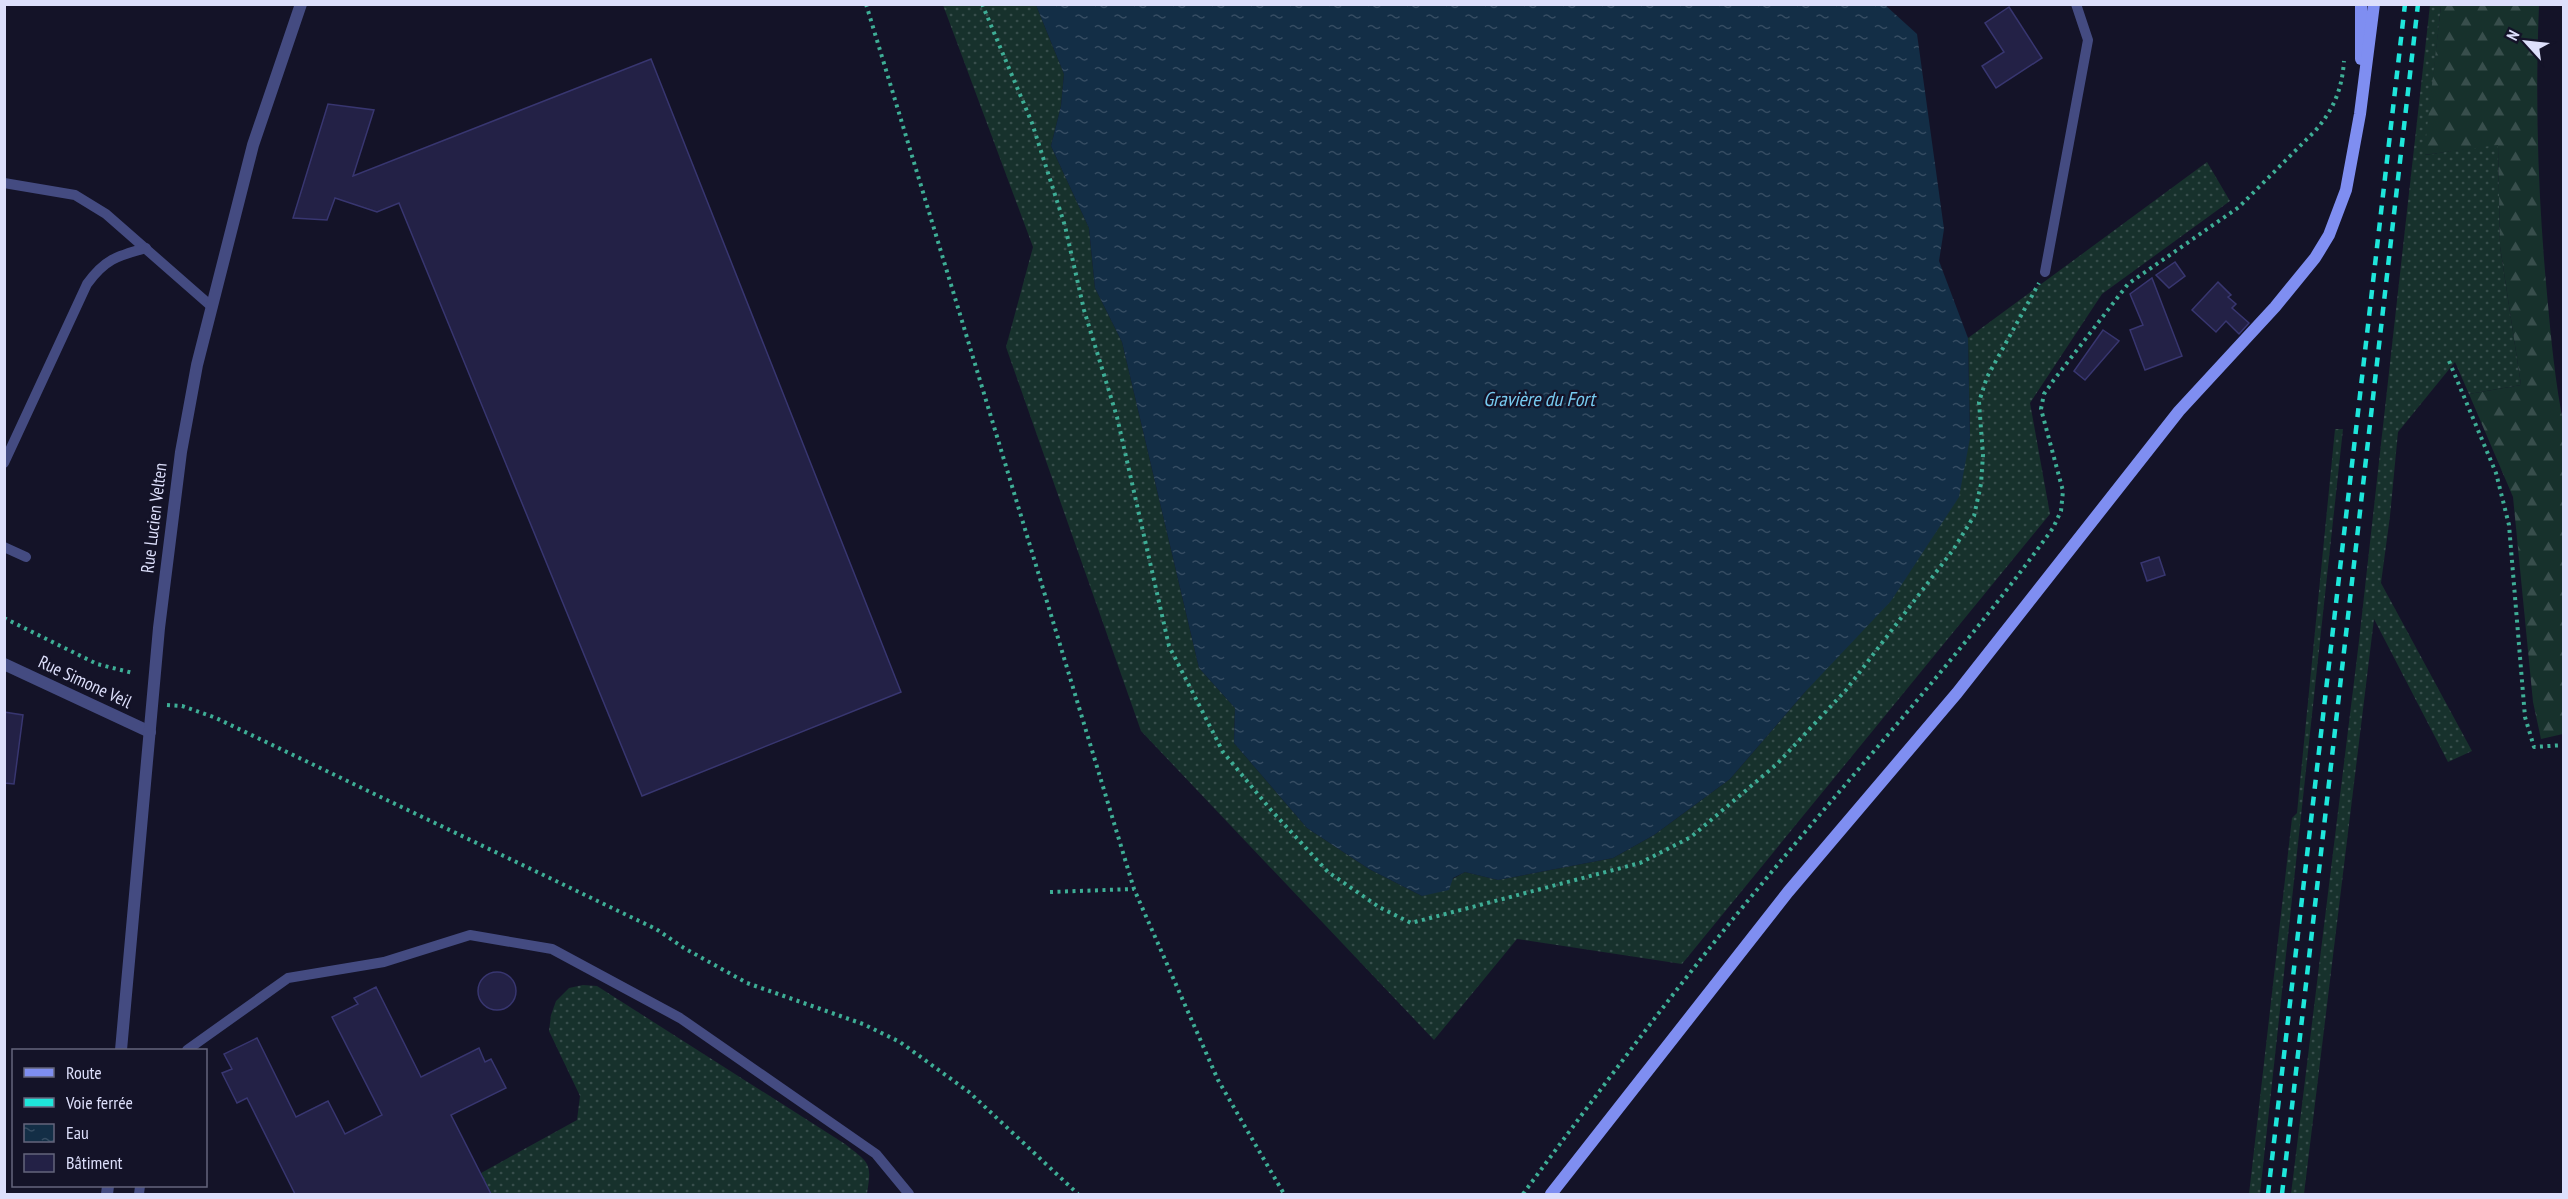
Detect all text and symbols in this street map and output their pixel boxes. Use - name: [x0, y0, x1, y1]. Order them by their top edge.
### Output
- north arrow: [2496, 12, 2556, 72]
- text: N: [2502, 27, 2524, 44]
- water label: Gravière du Fort: [1483, 386, 1597, 412]
- street label: Rue Lucien Velten: [135, 461, 172, 574]
- street label: Rue Simone Veil: [35, 650, 136, 714]
- legend: [12, 1049, 207, 1187]
- text: Route: [66, 1061, 102, 1084]
- text: Voie ferrée: [65, 1091, 133, 1114]
- text: Eau: [66, 1121, 89, 1144]
- text: Bâtiment: [66, 1151, 123, 1174]

